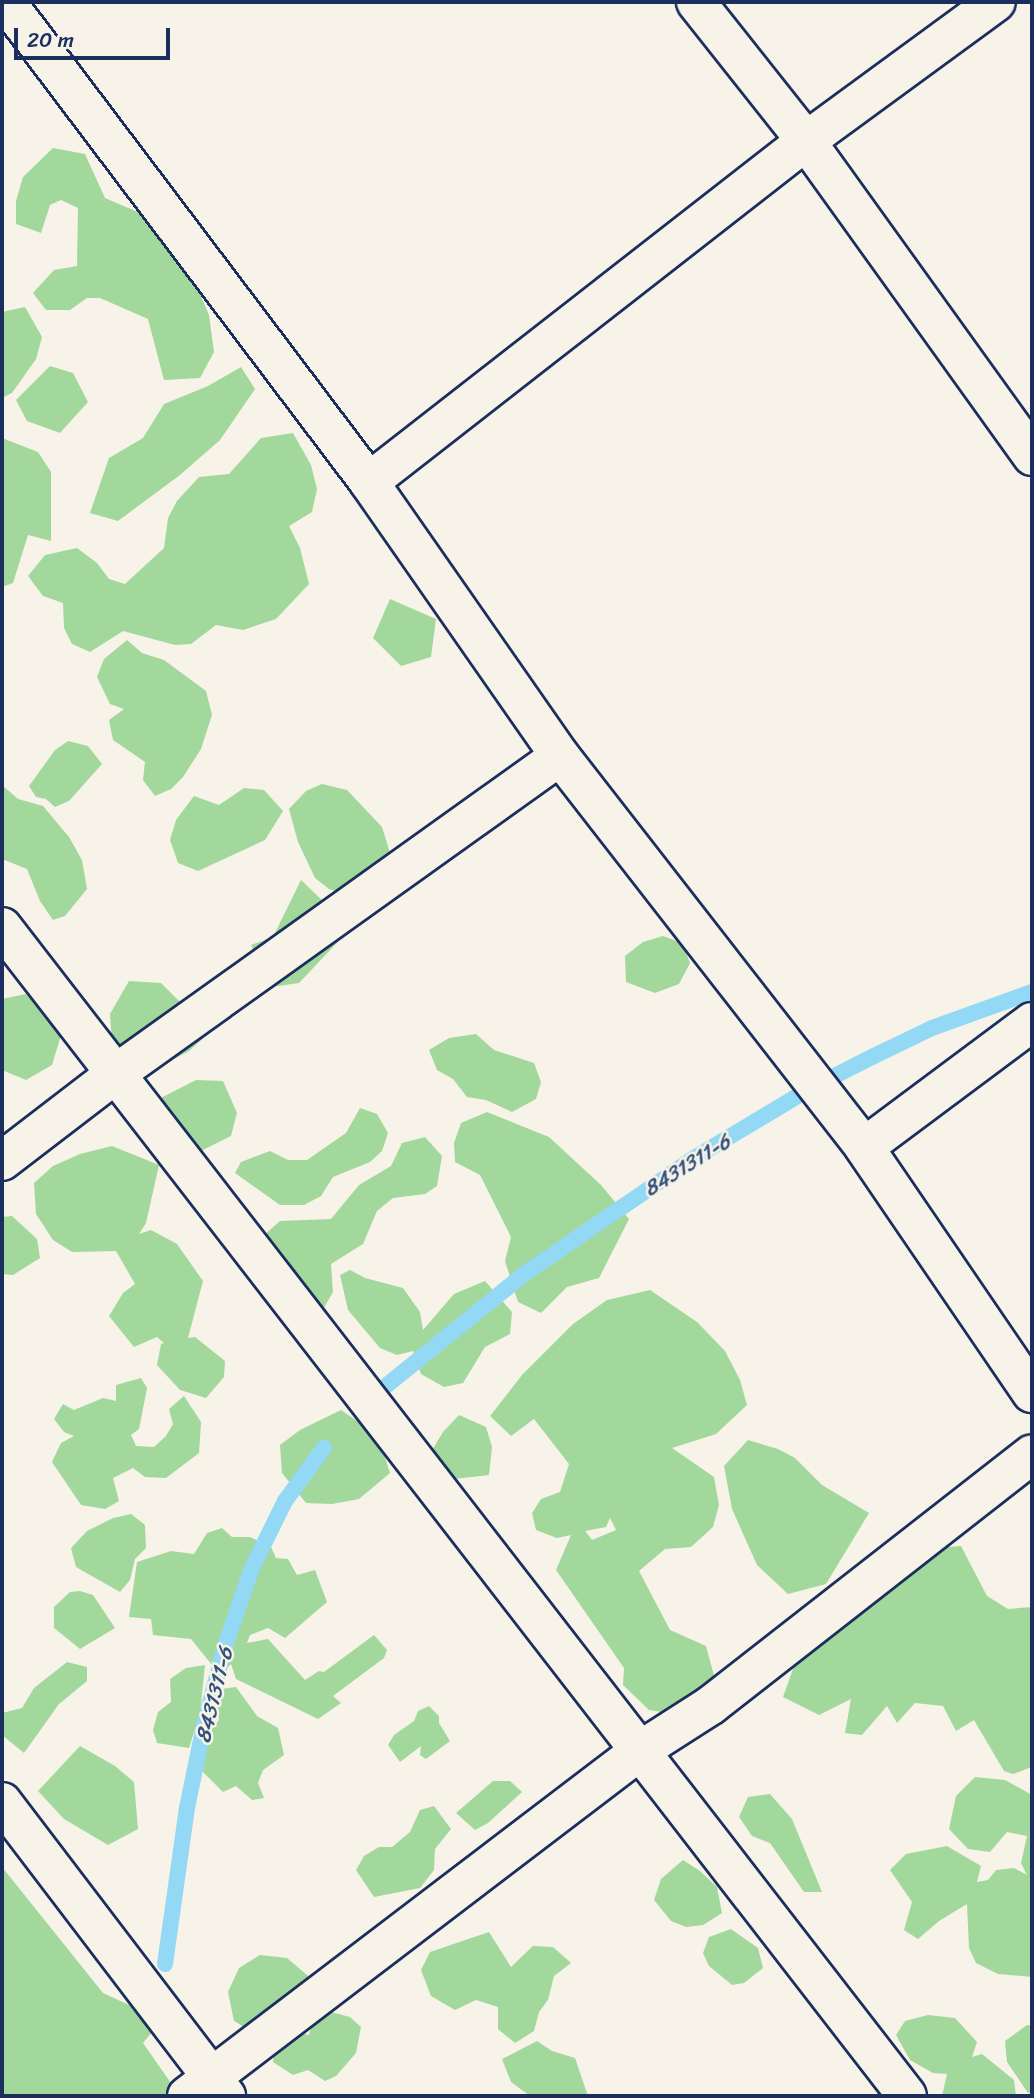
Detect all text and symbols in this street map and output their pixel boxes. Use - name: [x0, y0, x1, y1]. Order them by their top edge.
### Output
- scale bar: [18, 14, 173, 58]
- text: 20 m: [27, 21, 74, 59]
- water label: 8431311-6: [639, 1128, 735, 1202]
- water label: 8431311-6: [190, 1645, 238, 1745]

